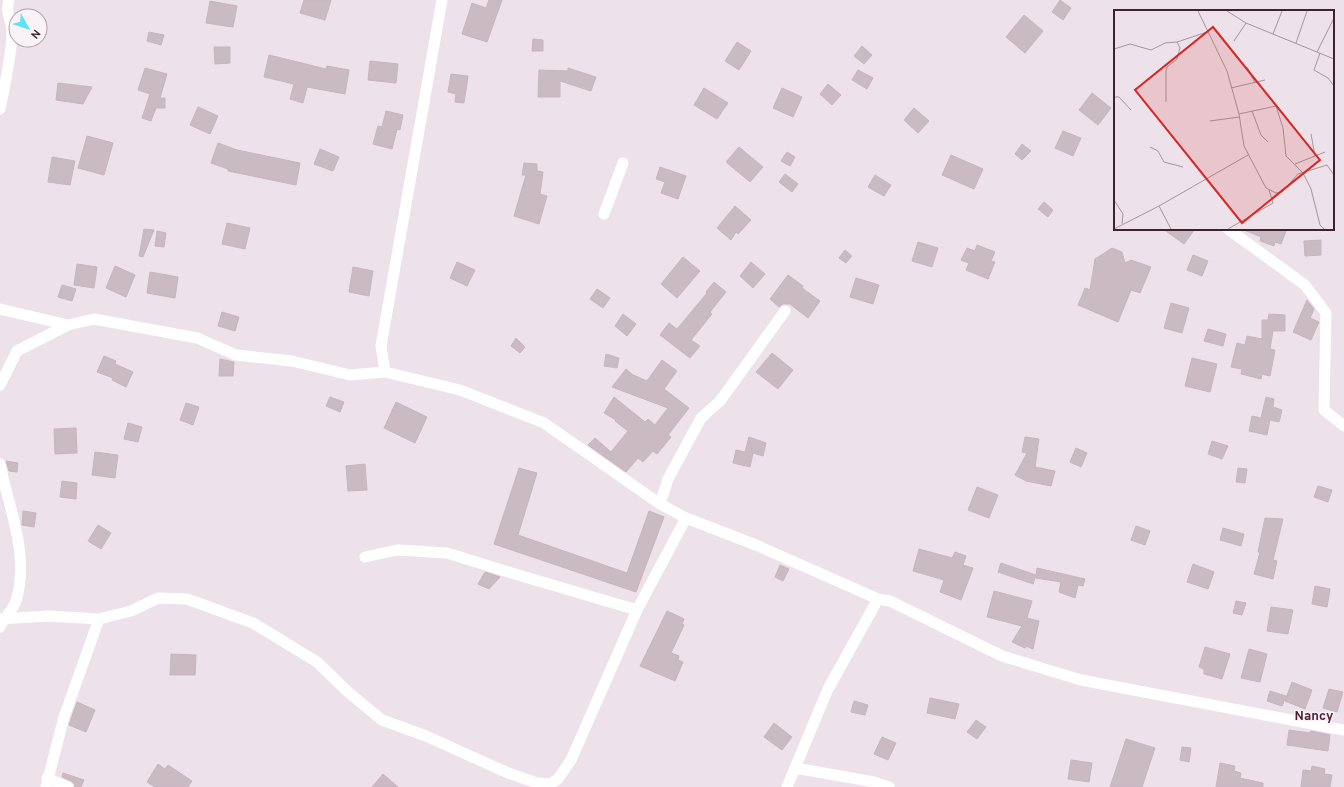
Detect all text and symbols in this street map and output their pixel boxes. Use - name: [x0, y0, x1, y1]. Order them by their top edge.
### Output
- north arrow: [8, 8, 48, 48]
- inset map: [1114, 10, 1334, 230]
- text: N: [27, 26, 43, 41]
- district label: Nancy: [1295, 709, 1334, 725]

